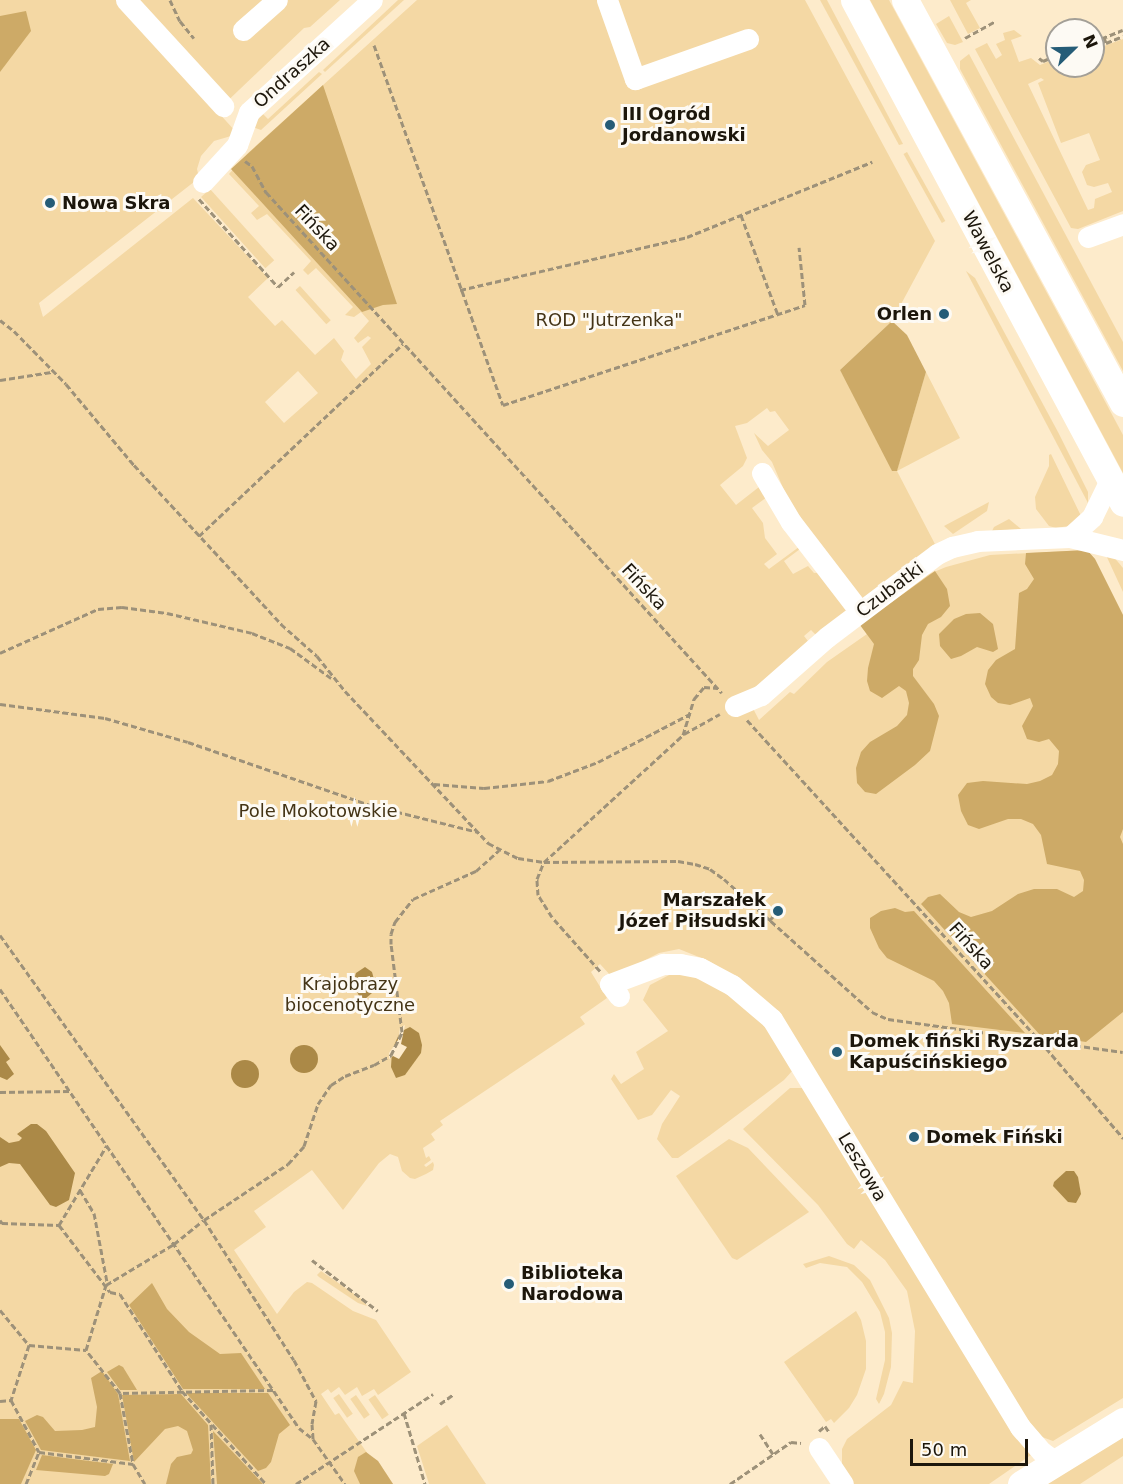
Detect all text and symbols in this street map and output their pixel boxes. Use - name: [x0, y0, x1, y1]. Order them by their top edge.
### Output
- north arrow: [1045, 18, 1105, 78]
- text: N: [1079, 32, 1102, 51]
- street label: Ondraszka: [249, 33, 335, 113]
- place label: III Ogród Jordanowski: [622, 104, 746, 146]
- marker: III Ogród Jordanowski: [603, 118, 617, 132]
- place label: Nowa Skra: [62, 192, 170, 214]
- marker: Nowa Skra: [43, 196, 57, 210]
- street label: Fińska: [290, 200, 344, 256]
- street label: Wawelska: [958, 208, 1018, 296]
- place label: Orlen: [877, 303, 932, 325]
- marker: Orlen: [937, 307, 951, 321]
- park label: ROD "Jutrzenka": [535, 309, 683, 331]
- street label: Czubatki: [852, 558, 928, 622]
- street label: Fińska: [617, 559, 671, 615]
- park label: Pole Mokotowskie: [238, 800, 398, 822]
- place label: Marszałek Józef Piłsudski: [619, 890, 766, 932]
- marker: Marszałek Józef Piłsudski: [771, 904, 785, 918]
- street label: Fińska: [944, 918, 998, 974]
- park label: Krajobrazy biocenotyczne: [285, 974, 415, 1016]
- place label: Domek fiński Ryszarda Kapuścińskiego: [849, 1031, 1079, 1074]
- marker: Domek fiński Ryszarda Kapuścińskiego: [830, 1045, 844, 1059]
- place label: Domek Fiński: [926, 1126, 1063, 1148]
- street label: Leszowa: [833, 1129, 891, 1205]
- marker: Domek Fiński: [907, 1130, 921, 1144]
- place label: Biblioteka Narodowa: [521, 1263, 623, 1306]
- marker: Biblioteka Narodowa: [502, 1277, 516, 1291]
- scale bar: [913, 1427, 1032, 1465]
- text: 50 m: [921, 1439, 967, 1460]

